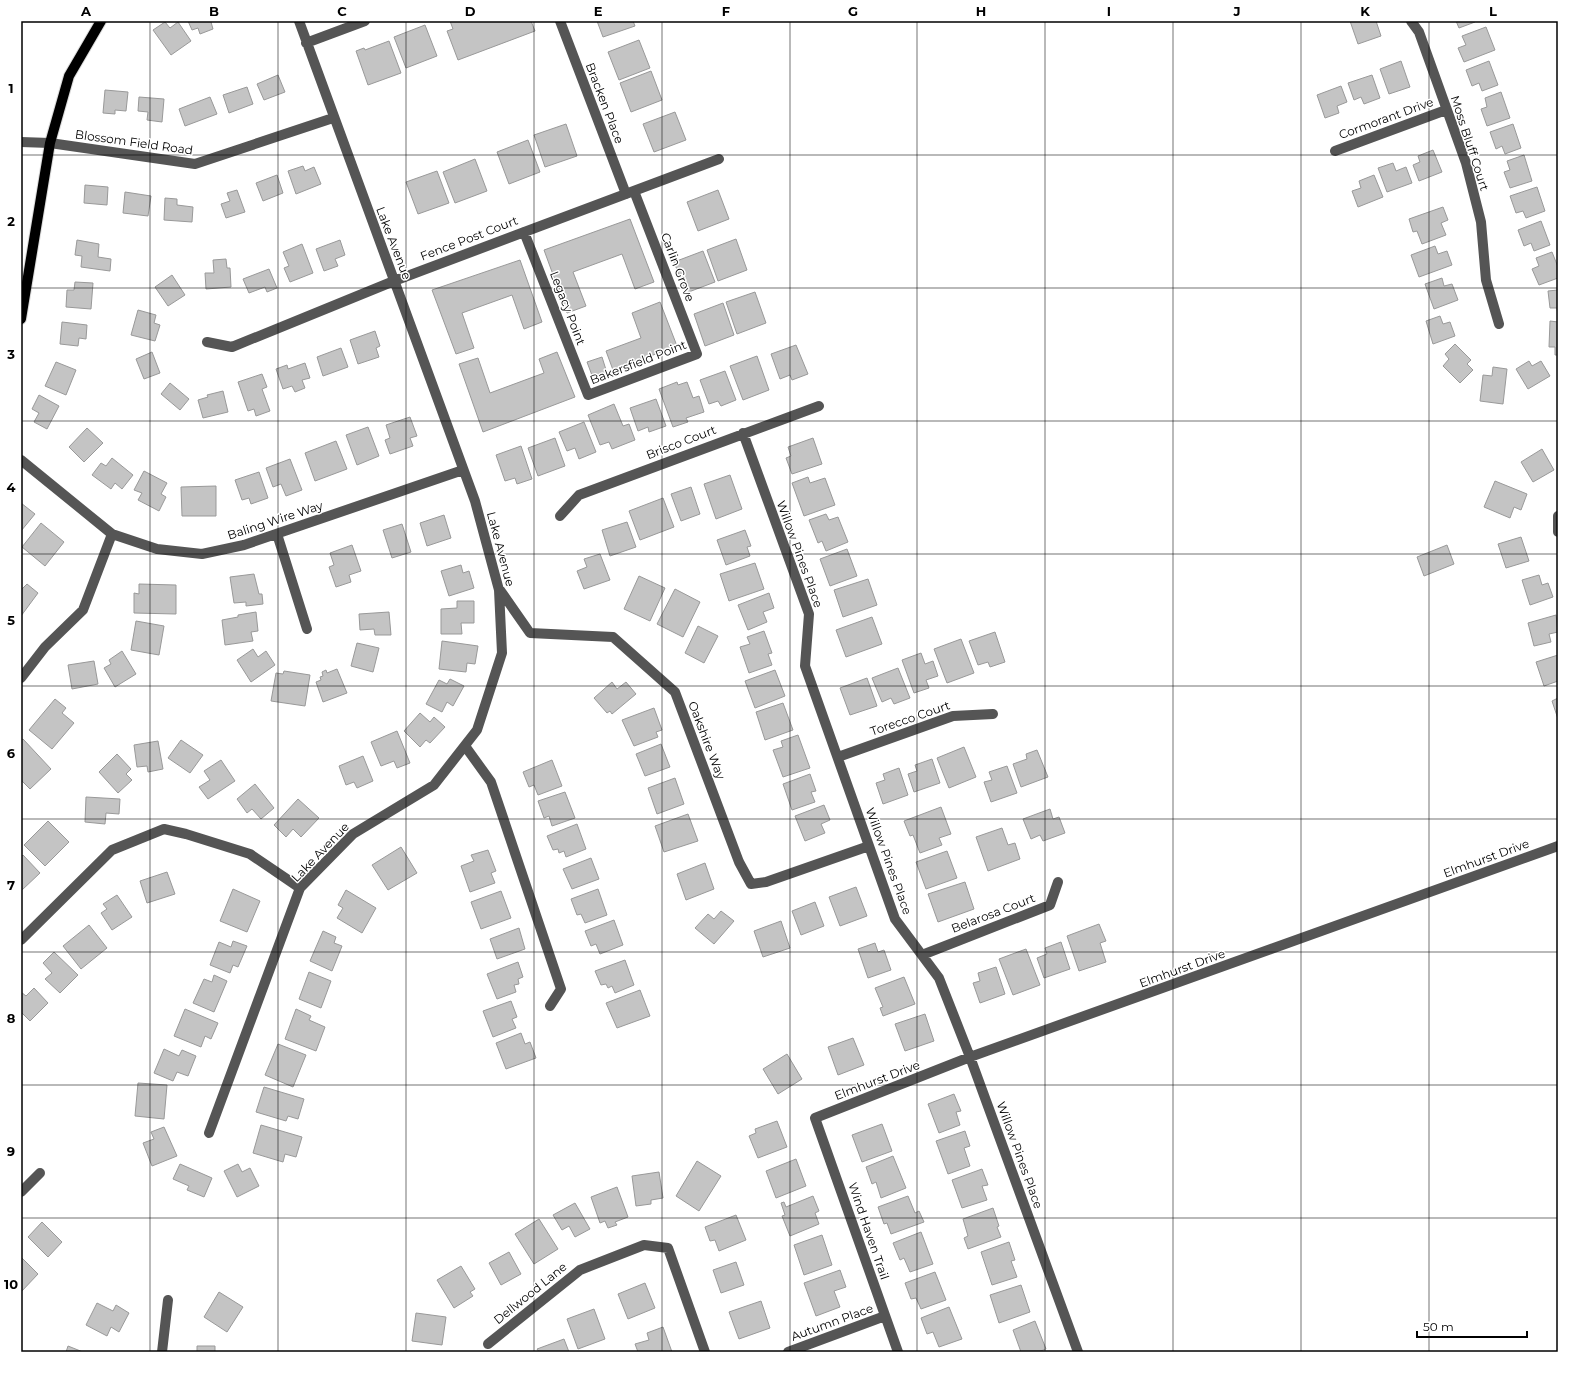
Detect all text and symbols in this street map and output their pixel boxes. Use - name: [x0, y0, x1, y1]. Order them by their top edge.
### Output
- text: A: [80, 3, 92, 19]
- text: B: [209, 3, 219, 19]
- text: C: [337, 3, 347, 19]
- text: D: [465, 3, 476, 19]
- text: E: [594, 3, 603, 19]
- text: F: [722, 3, 730, 19]
- text: G: [848, 3, 858, 19]
- text: H: [976, 3, 986, 19]
- text: I: [1107, 3, 1111, 19]
- text: J: [1232, 3, 1241, 19]
- text: K: [1360, 3, 1370, 19]
- text: L: [1489, 3, 1497, 19]
- street label: Bracken Place: [583, 60, 627, 146]
- text: 1: [8, 80, 14, 96]
- street label: Cormorant Drive: [1337, 94, 1435, 142]
- street label: Moss Bluff Court: [1448, 94, 1492, 193]
- street label: Blossom Field Road: [74, 126, 194, 158]
- street label: Lake Avenue: [373, 204, 415, 282]
- street label: Fence Post Court: [418, 212, 520, 264]
- text: 2: [7, 213, 15, 229]
- street label: Carlin Grove: [658, 230, 698, 304]
- street label: Legacy Point: [547, 269, 589, 347]
- street label: Bakersfield Point: [588, 337, 689, 387]
- text: 3: [6, 346, 15, 362]
- street label: Brisco Court: [644, 422, 718, 462]
- text: 4: [7, 479, 16, 495]
- street label: Baling Wire Way: [225, 497, 325, 543]
- street label: Willow Pines Place: [774, 498, 826, 610]
- street label: Lake Avenue: [484, 510, 518, 588]
- text: 5: [7, 612, 15, 628]
- street label: Torecco Court: [868, 697, 952, 739]
- street label: Oakshire Way: [685, 699, 729, 782]
- text: 6: [7, 745, 16, 761]
- street label: Willow Pines Place: [863, 805, 915, 917]
- street label: Lake Avenue: [288, 819, 352, 885]
- street label: Elmhurst Drive: [1441, 836, 1531, 880]
- text: 7: [7, 877, 15, 893]
- street label: Belarosa Court: [949, 890, 1037, 936]
- street label: Elmhurst Drive: [1137, 946, 1227, 990]
- text: 8: [7, 1010, 16, 1026]
- street label: Elmhurst Drive: [832, 1057, 922, 1103]
- street label: Willow Pines Place: [994, 1099, 1046, 1211]
- text: 9: [7, 1143, 15, 1159]
- street label: Wind Haven Trail: [845, 1180, 893, 1282]
- street label: Dellwood Lane: [490, 1259, 570, 1327]
- text: 10: [4, 1276, 18, 1292]
- street label: Autumn Place: [789, 1300, 875, 1344]
- scale bar: [1417, 1313, 1527, 1339]
- text: 50 m: [1423, 1319, 1454, 1334]

